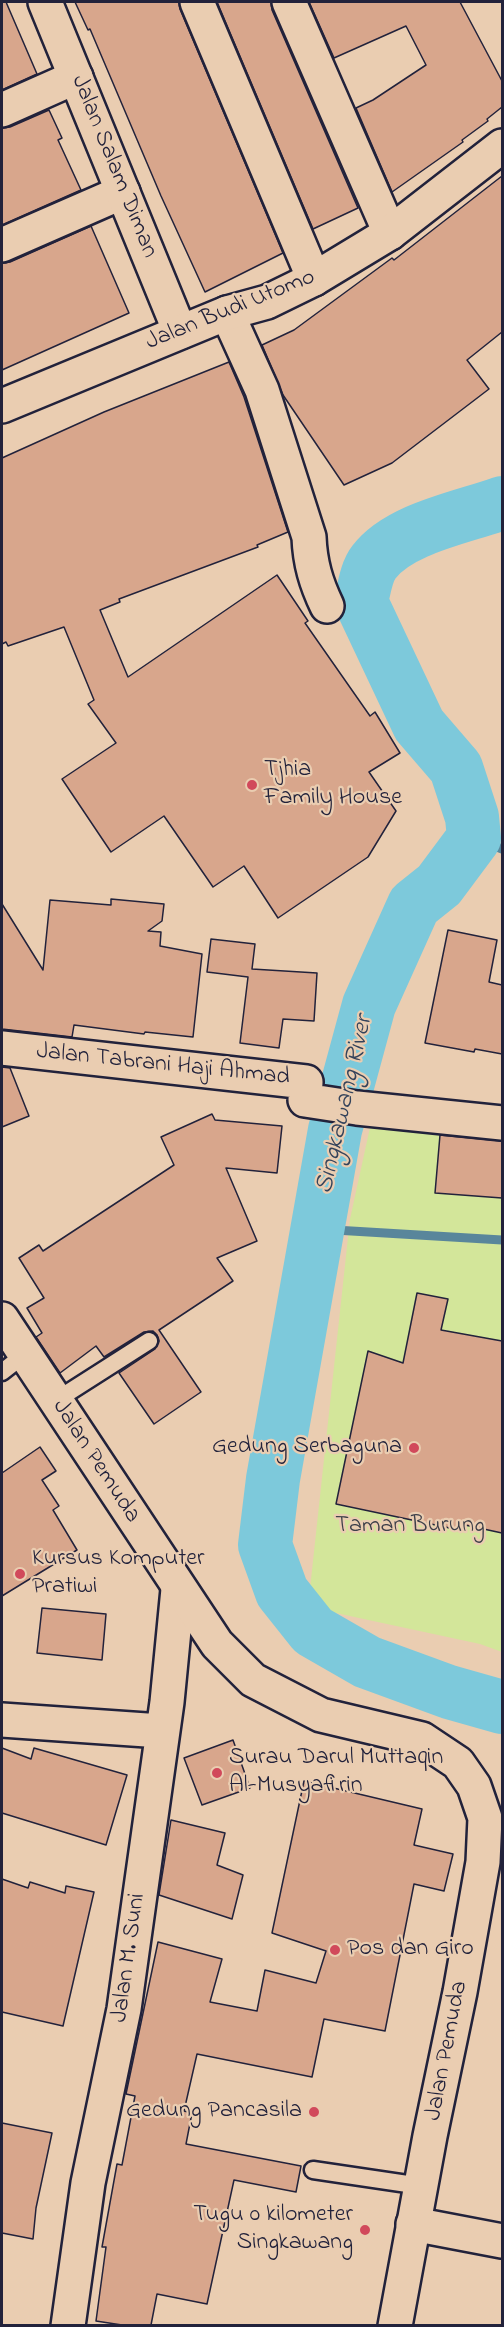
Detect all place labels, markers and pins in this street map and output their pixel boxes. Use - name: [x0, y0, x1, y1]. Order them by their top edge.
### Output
- place label: Tjhia Family House: [264, 757, 402, 813]
- marker: Tjhia Family House: [245, 778, 259, 792]
- place label: Gedung Serbaguna: [212, 1434, 402, 1462]
- marker: Gedung Serbaguna: [407, 1441, 421, 1455]
- place label: Kursus Komputer Pratiwi: [32, 1546, 205, 1602]
- marker: Kursus Komputer Pratiwi: [13, 1567, 27, 1581]
- place label: Surau Darul Muttaqin Al-Musyafirin: [229, 1745, 443, 1801]
- marker: Surau Darul Muttaqin Al-Musyafirin: [210, 1766, 224, 1780]
- place label: Pos dan Giro: [347, 1936, 474, 1964]
- marker: Pos dan Giro: [328, 1943, 342, 1957]
- place label: Gedung Pancasila: [126, 2098, 302, 2126]
- marker: Gedung Pancasila: [307, 2105, 321, 2119]
- place label: Tugu 0 kilometer Singkawang: [193, 2202, 353, 2258]
- marker: Tugu 0 kilometer Singkawang: [358, 2223, 372, 2237]

